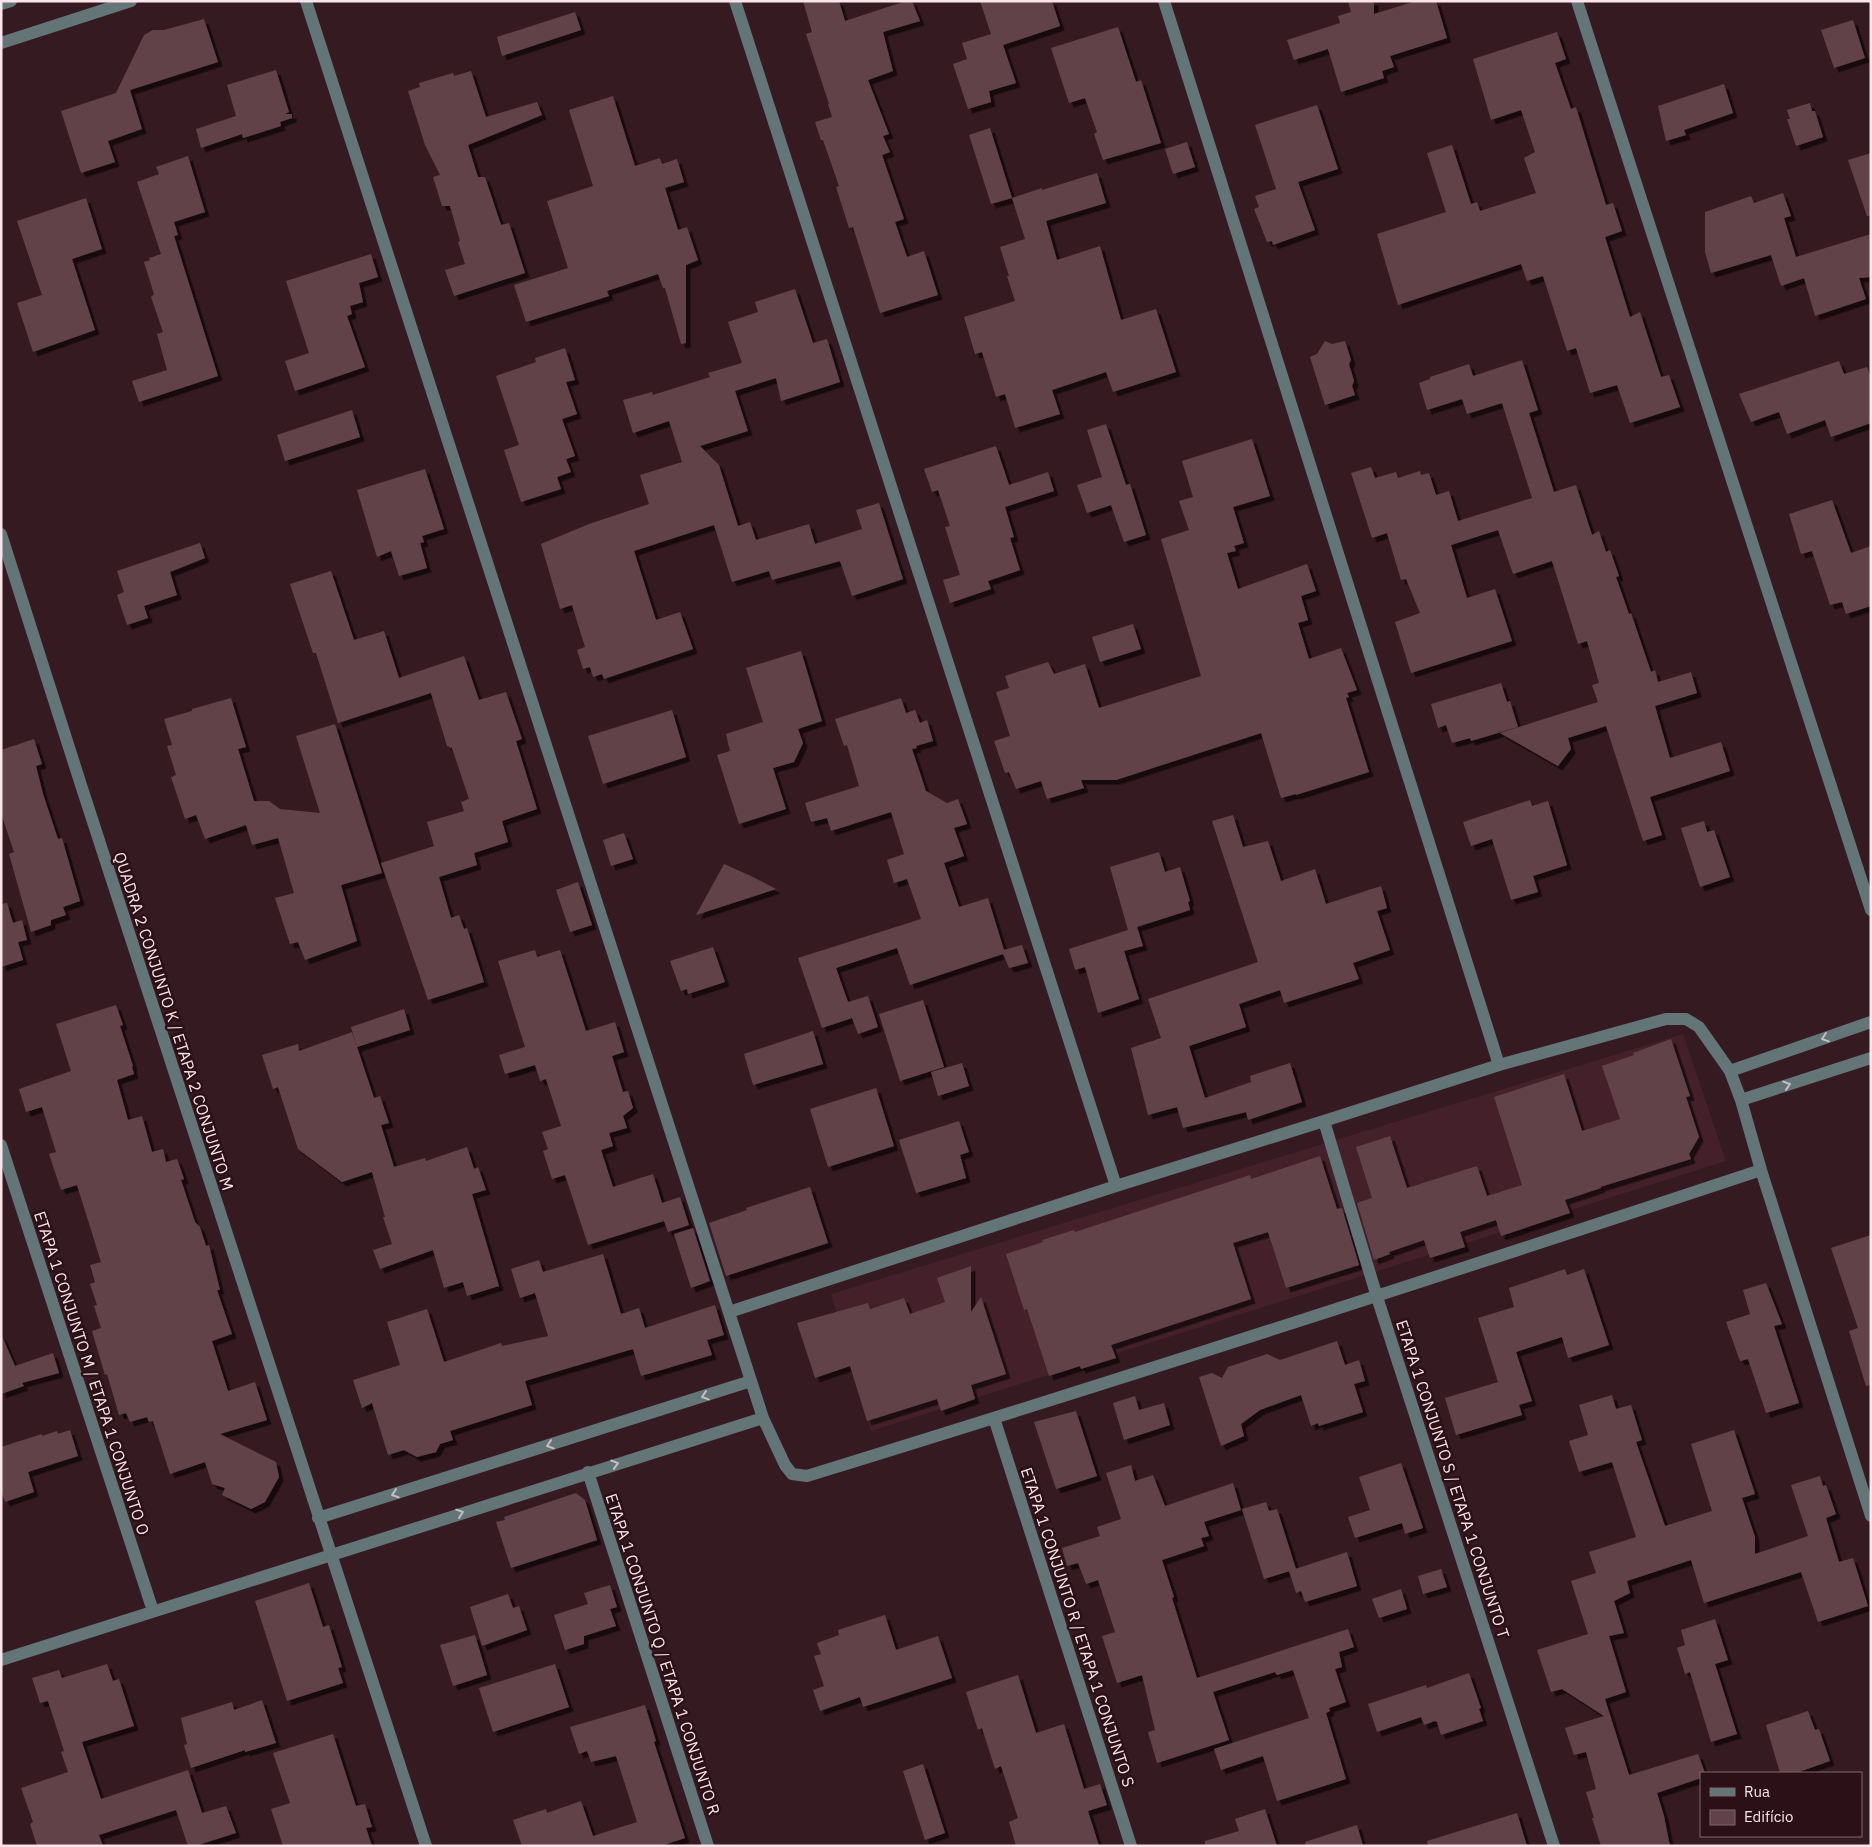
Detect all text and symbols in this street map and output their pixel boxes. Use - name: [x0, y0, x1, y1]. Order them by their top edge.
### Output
- street label: QUADRA 2 CONJUNTO K / ETAPA 2 CONJUNTO M: [110, 849, 238, 1193]
- one-way arrow: [1821, 1032, 1829, 1042]
- one-way arrow: [1783, 1080, 1791, 1090]
- street label: ETAPA 1 CONJUNTO M / ETAPA 1 CONJUNTO O: [30, 1209, 154, 1537]
- street label: ETAPA 1 CONJUNTO S / ETAPA 1 CONJUNTO T: [1392, 1317, 1514, 1641]
- one-way arrow: [701, 1390, 709, 1400]
- one-way arrow: [546, 1439, 554, 1449]
- one-way arrow: [610, 1460, 619, 1470]
- street label: ETAPA 1 CONJUNTO R / ETAPA 1 CONJUNTO S: [1017, 1465, 1139, 1789]
- one-way arrow: [391, 1488, 400, 1498]
- street label: ETAPA 1 CONJUNTO Q / ETAPA 1 CONJUNTO R: [601, 1491, 725, 1817]
- one-way arrow: [455, 1509, 464, 1519]
- legend: [1700, 1772, 1862, 1837]
- text: Rua: [1744, 1782, 1770, 1801]
- text: Edifício: [1744, 1807, 1793, 1826]

